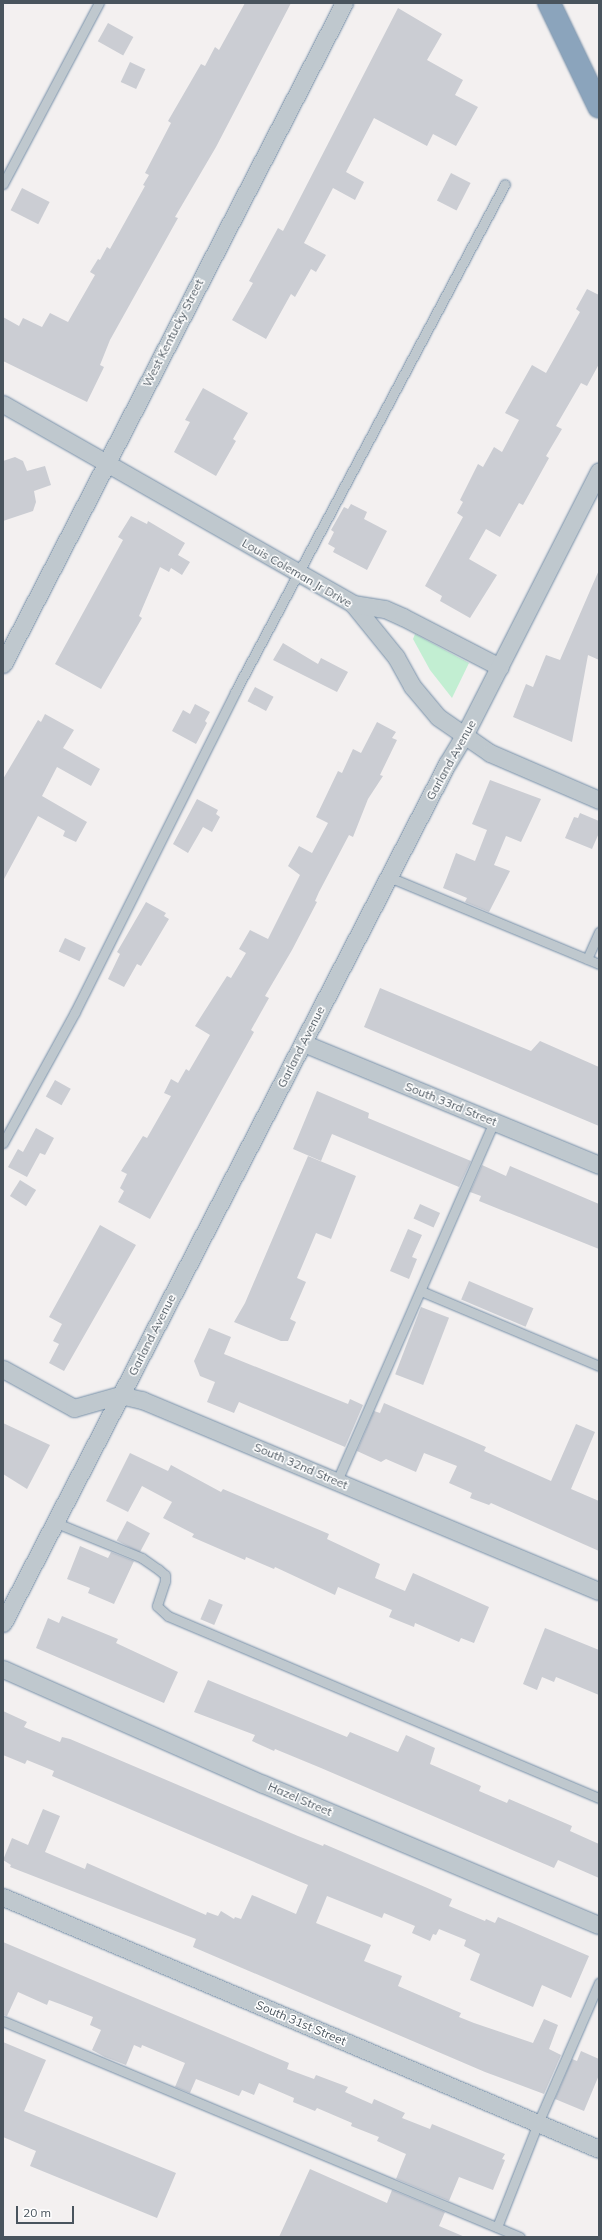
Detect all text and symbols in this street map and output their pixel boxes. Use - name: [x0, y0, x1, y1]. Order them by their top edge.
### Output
- street label: West Kentucky Street: [140, 277, 206, 389]
- street label: Louis Coleman Jr Drive: [239, 536, 355, 610]
- street label: Garland Avenue: [423, 717, 479, 803]
- street label: Garland Avenue: [274, 1004, 328, 1090]
- street label: South 33rd Street: [403, 1079, 499, 1129]
- street label: Garland Avenue: [125, 1292, 179, 1378]
- street label: South 32nd Street: [252, 1440, 350, 1492]
- street label: Hazel Street: [266, 1779, 334, 1819]
- street label: South 31st Street: [254, 1998, 348, 2048]
- scale bar: [18, 2198, 76, 2224]
- text: 20 m: [23, 2205, 51, 2220]

